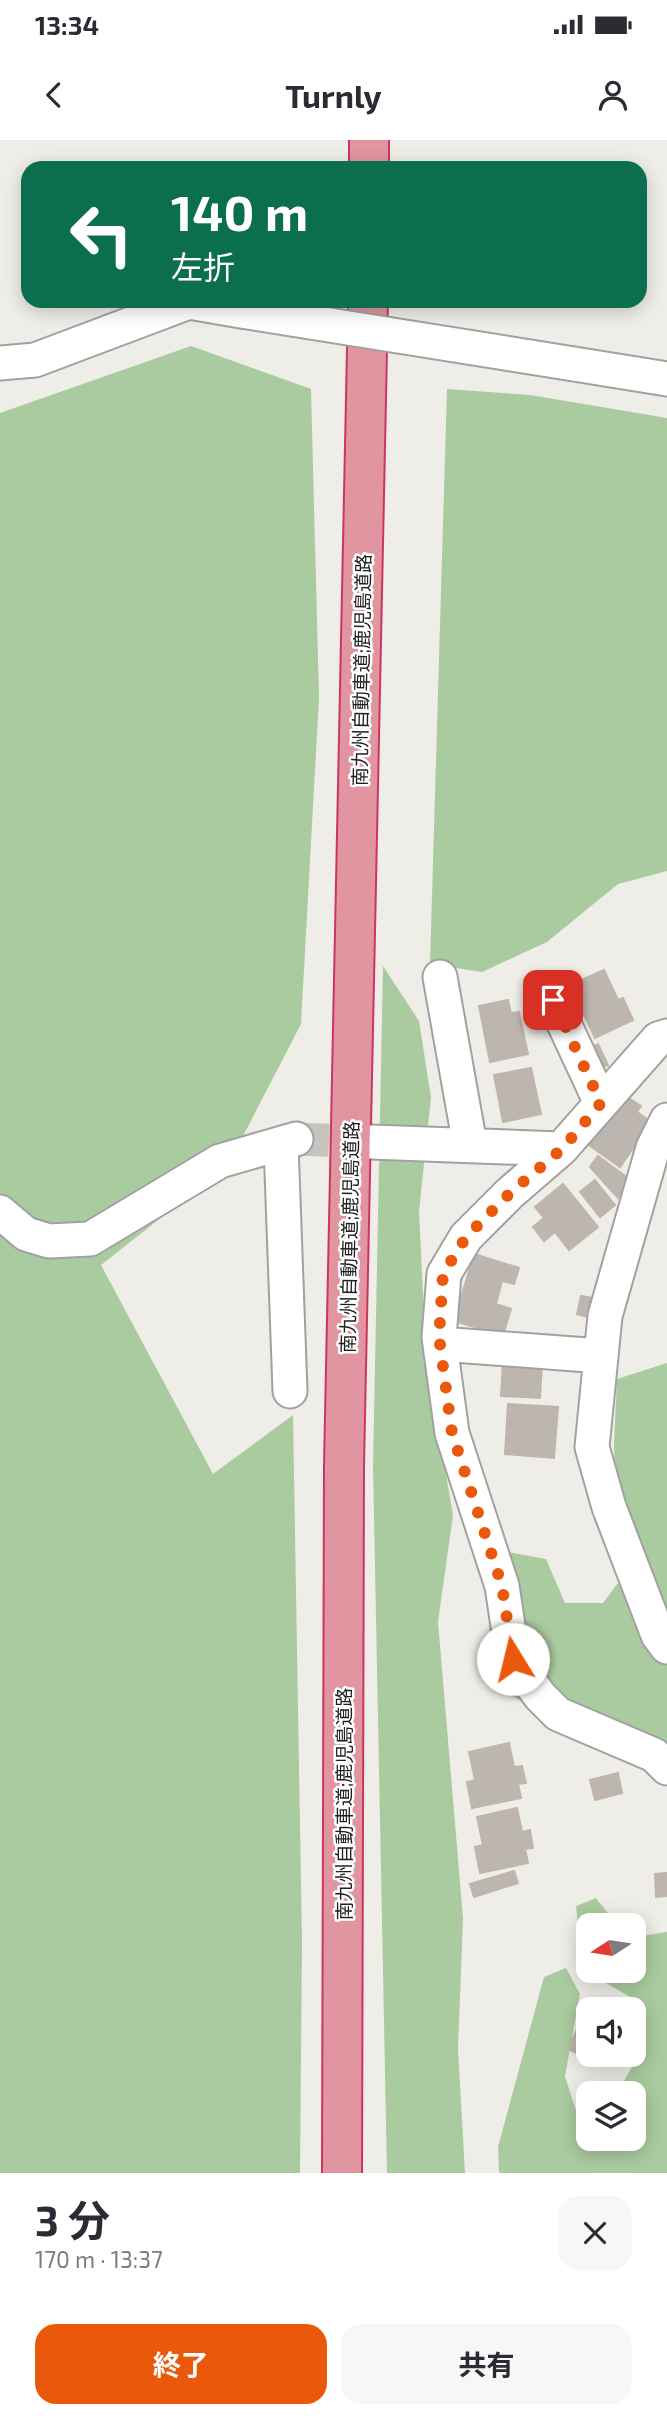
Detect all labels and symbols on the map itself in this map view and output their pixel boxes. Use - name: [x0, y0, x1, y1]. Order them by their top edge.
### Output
- street label: 南九州自動車道;鹿児島道路: [347, 554, 375, 786]
- pin: [523, 970, 583, 1030]
- street label: 南九州自動車道;鹿児島道路: [335, 1121, 363, 1353]
- position arrow: [476, 1622, 550, 1696]
- street label: 南九州自動車道;鹿児島道路: [332, 1688, 355, 1920]
- north arrow: [576, 1913, 646, 1983]

